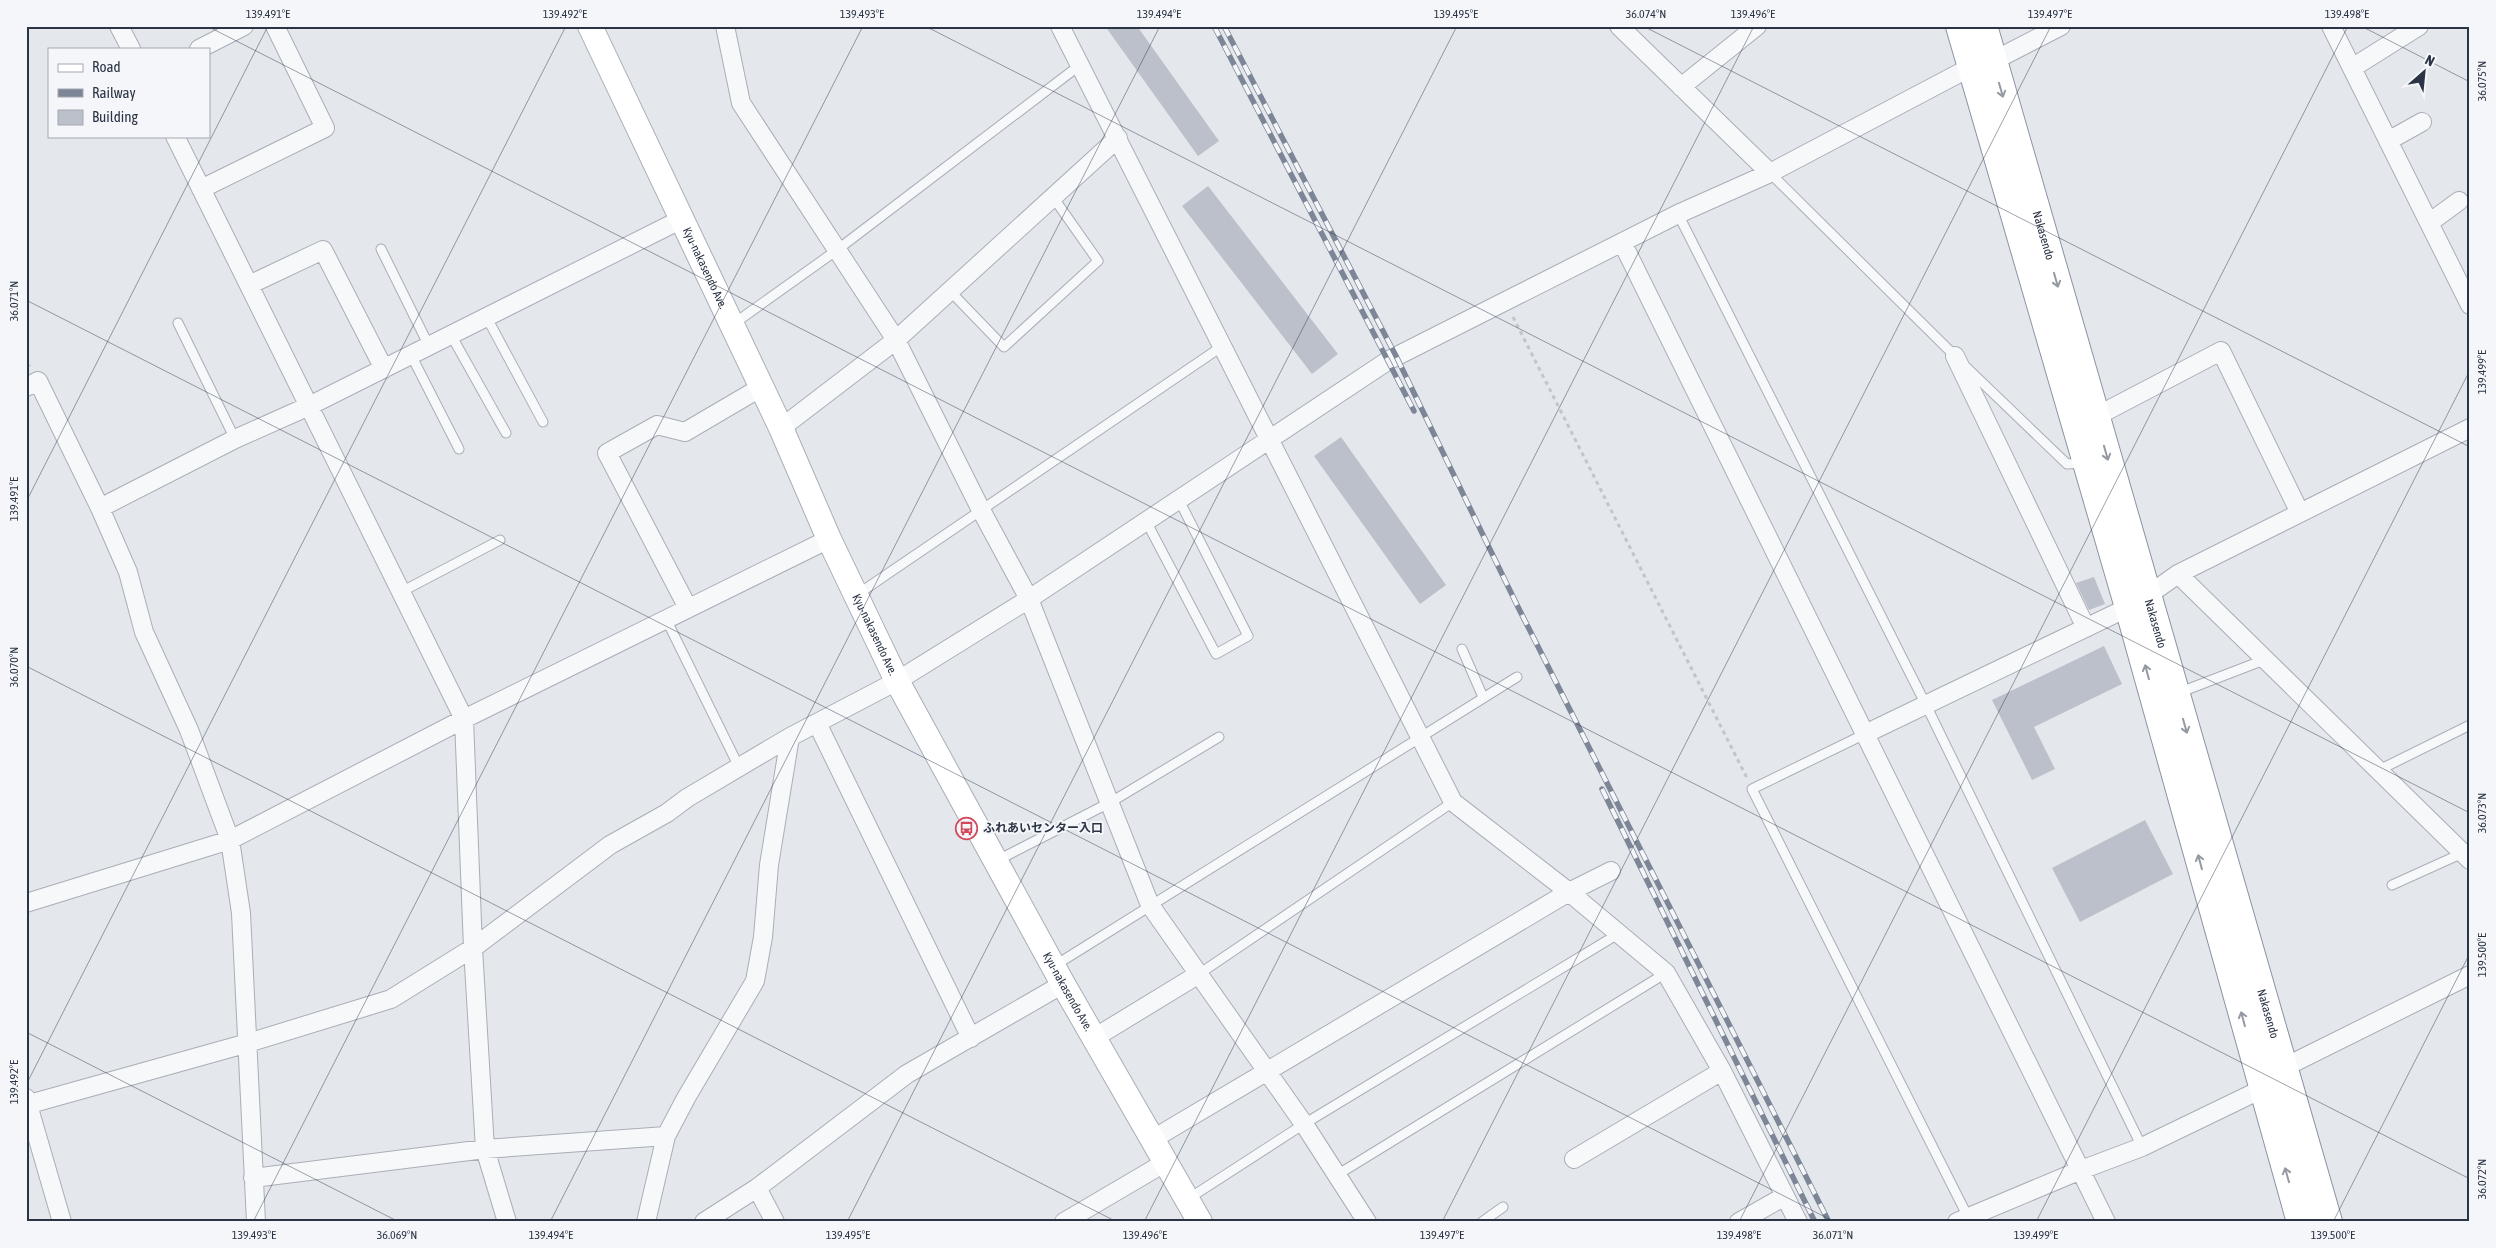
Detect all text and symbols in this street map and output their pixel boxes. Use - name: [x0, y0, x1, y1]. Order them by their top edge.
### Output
- text: 139.491°E: [246, 7, 290, 21]
- text: 139.492°E: [543, 7, 587, 21]
- text: 139.493°E: [840, 7, 884, 21]
- text: 139.494°E: [1137, 7, 1181, 21]
- text: 139.495°E: [1434, 7, 1478, 21]
- text: 36.074°N: [1626, 7, 1666, 21]
- text: 139.496°E: [1731, 7, 1775, 21]
- text: 139.497°E: [2028, 7, 2072, 21]
- text: 139.498°E: [2325, 7, 2369, 21]
- legend: [48, 48, 210, 138]
- north arrow: [2398, 48, 2448, 98]
- text: N: [2423, 51, 2437, 69]
- text: Road: [92, 58, 121, 75]
- text: 36.075°N: [2475, 61, 2489, 101]
- one-way arrow: [1997, 81, 2006, 97]
- text: Railway: [92, 84, 136, 101]
- text: Building: [92, 108, 138, 125]
- street label: Nakasendo: [2030, 209, 2057, 262]
- street label: Kyu-nakasendo Ave.: [680, 225, 730, 311]
- one-way arrow: [2051, 271, 2061, 287]
- text: 36.071°N: [7, 281, 21, 321]
- text: 139.499°E: [2475, 350, 2489, 394]
- one-way arrow: [2101, 444, 2111, 460]
- text: 139.491°E: [7, 477, 21, 521]
- street label: Kyu-nakasendo Ave.: [849, 592, 900, 678]
- street label: Nakasendo: [2142, 597, 2169, 650]
- text: 36.070°N: [7, 647, 21, 687]
- one-way arrow: [2142, 664, 2151, 680]
- one-way arrow: [2180, 718, 2190, 734]
- text: 36.073°N: [2475, 793, 2489, 833]
- bus stop icon: ふれあいセンター入口: [955, 816, 979, 840]
- place label: ふれあいセンター入口: [983, 821, 1103, 835]
- one-way arrow: [2194, 854, 2204, 870]
- text: 139.500°E: [2475, 933, 2489, 977]
- street label: Kyu-nakasendo Ave.: [1040, 950, 1096, 1034]
- street label: Nakasendo: [2254, 988, 2282, 1040]
- one-way arrow: [2237, 1011, 2247, 1027]
- text: 139.492°E: [7, 1060, 21, 1104]
- text: 36.072°N: [2475, 1159, 2489, 1199]
- one-way arrow: [2282, 1167, 2292, 1183]
- text: 139.493°E: [232, 1228, 276, 1242]
- text: 36.069°N: [377, 1228, 417, 1242]
- text: 139.494°E: [529, 1228, 573, 1242]
- text: 139.495°E: [826, 1228, 870, 1242]
- text: 139.496°E: [1123, 1228, 1167, 1242]
- text: 139.497°E: [1420, 1228, 1464, 1242]
- text: 139.498°E: [1717, 1228, 1761, 1242]
- text: 36.071°N: [1813, 1228, 1853, 1242]
- text: 139.499°E: [2014, 1228, 2058, 1242]
- text: 139.500°E: [2311, 1228, 2355, 1242]

